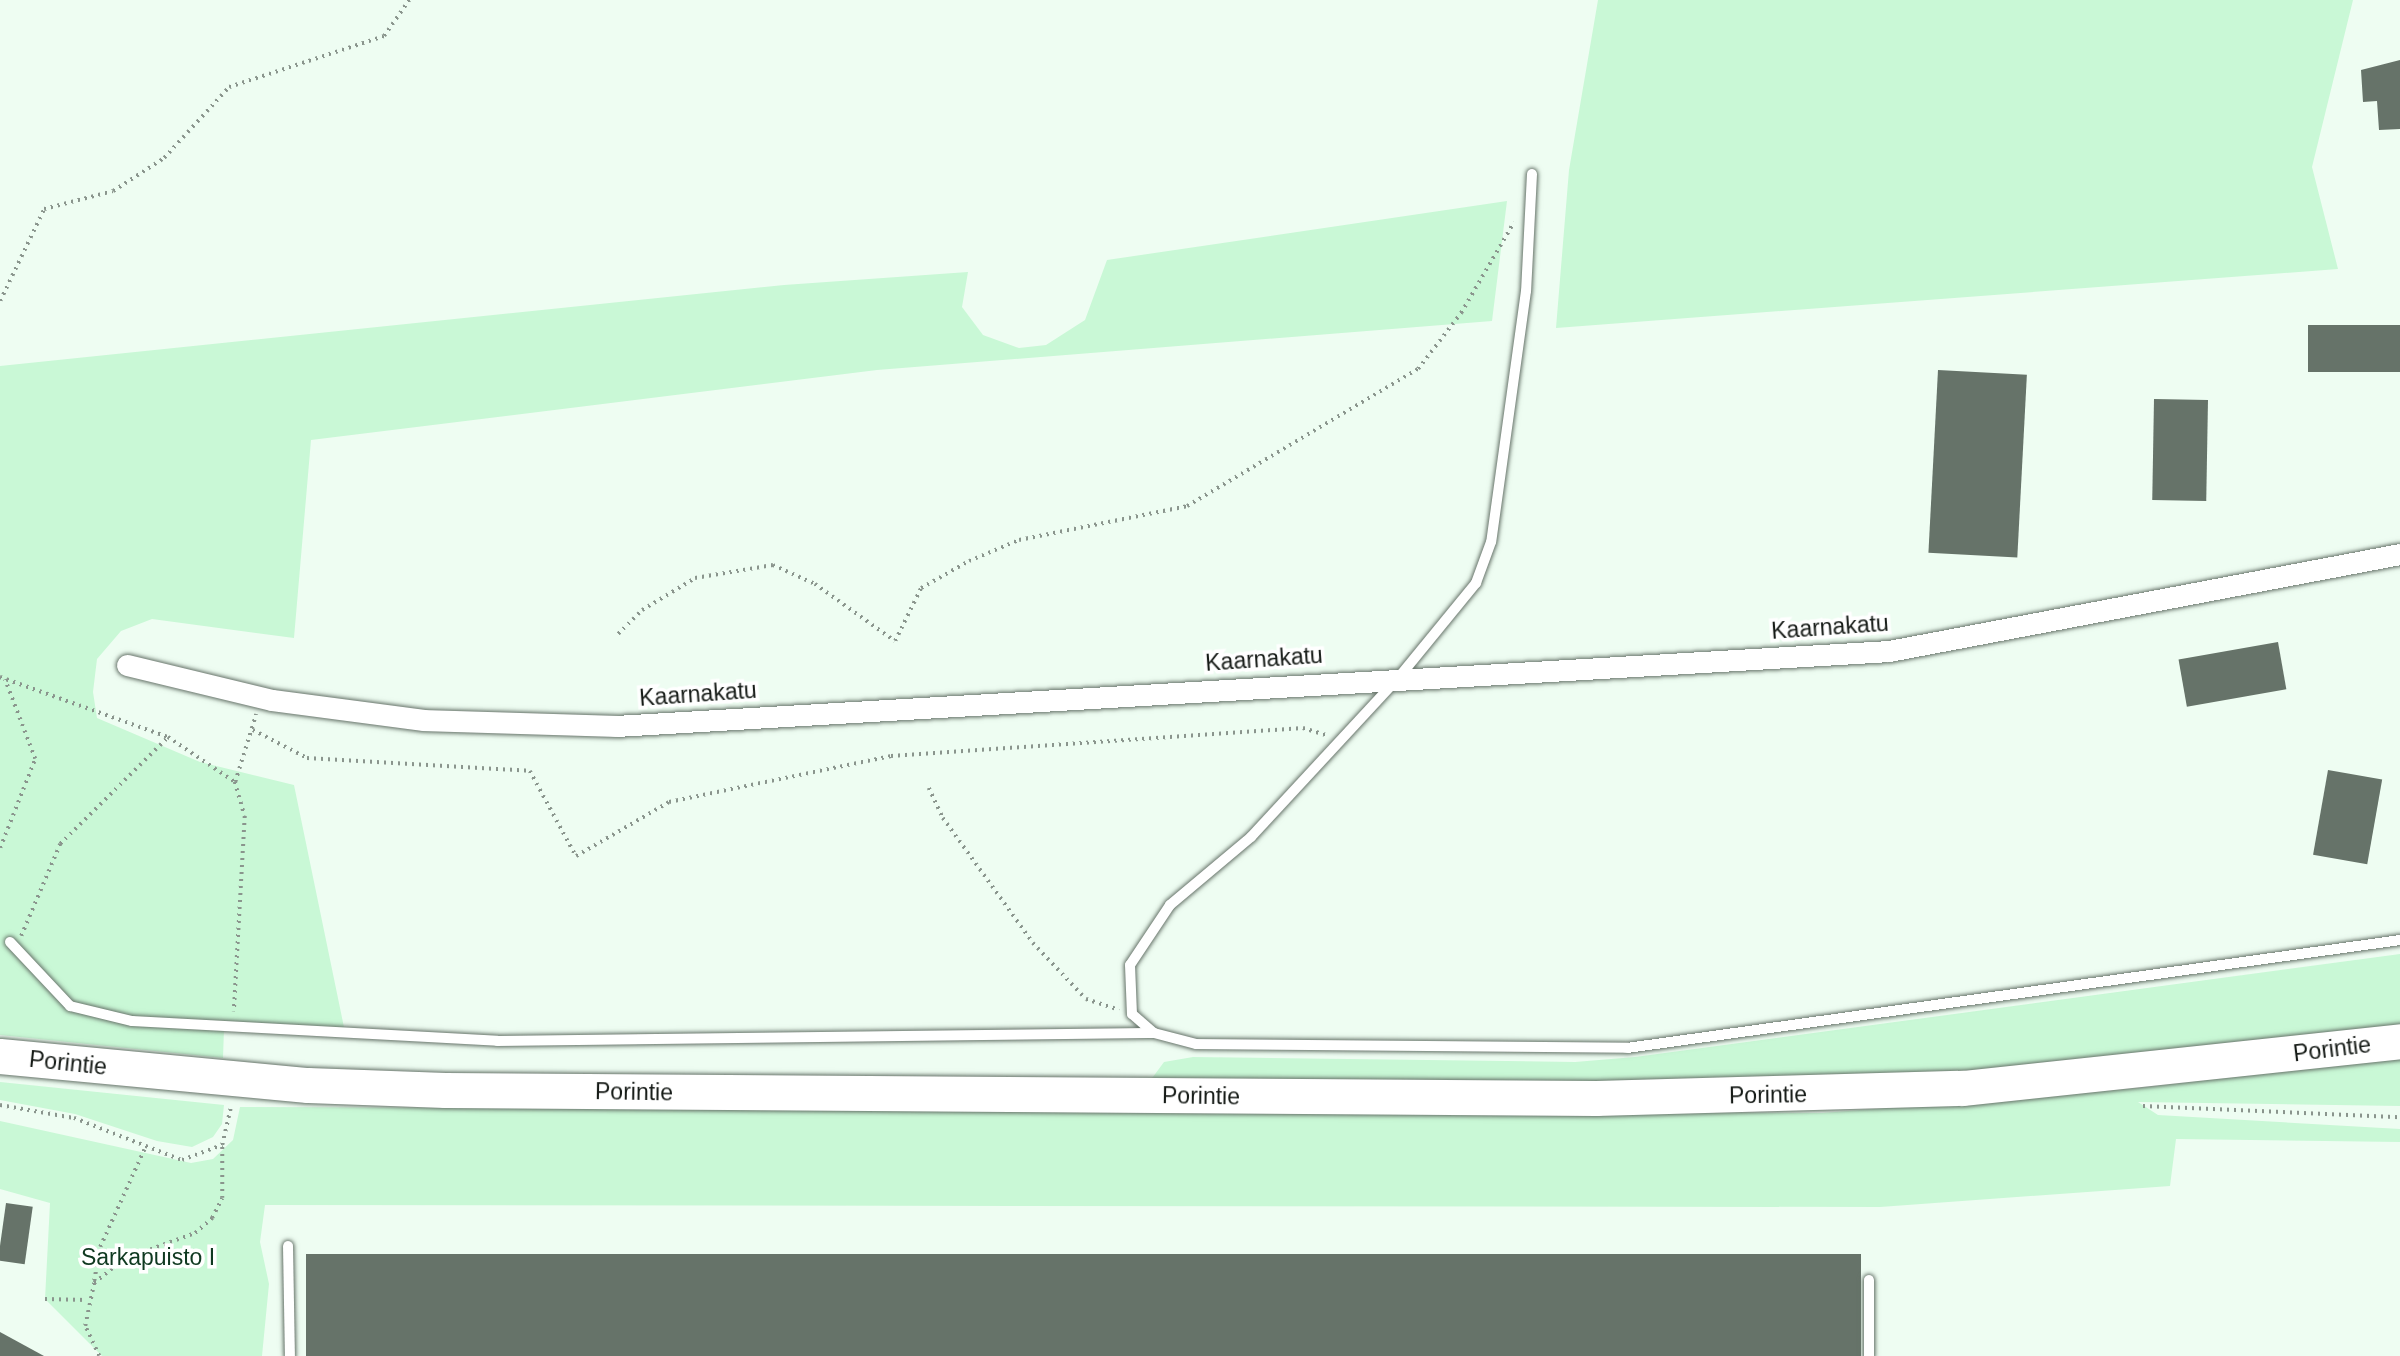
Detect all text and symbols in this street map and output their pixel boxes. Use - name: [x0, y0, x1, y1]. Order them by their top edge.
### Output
- street label: Kaarnakatu: [1770, 609, 1890, 645]
- street label: Kaarnakatu: [1204, 641, 1324, 677]
- street label: Kaarnakatu: [638, 676, 758, 712]
- street label: Porintie: [2292, 1031, 2372, 1067]
- street label: Porintie: [28, 1045, 108, 1081]
- street label: Porintie: [595, 1078, 673, 1106]
- street label: Porintie: [1729, 1081, 1807, 1109]
- street label: Porintie: [1162, 1082, 1240, 1110]
- park label: Sarkapuisto I: [81, 1243, 215, 1271]

